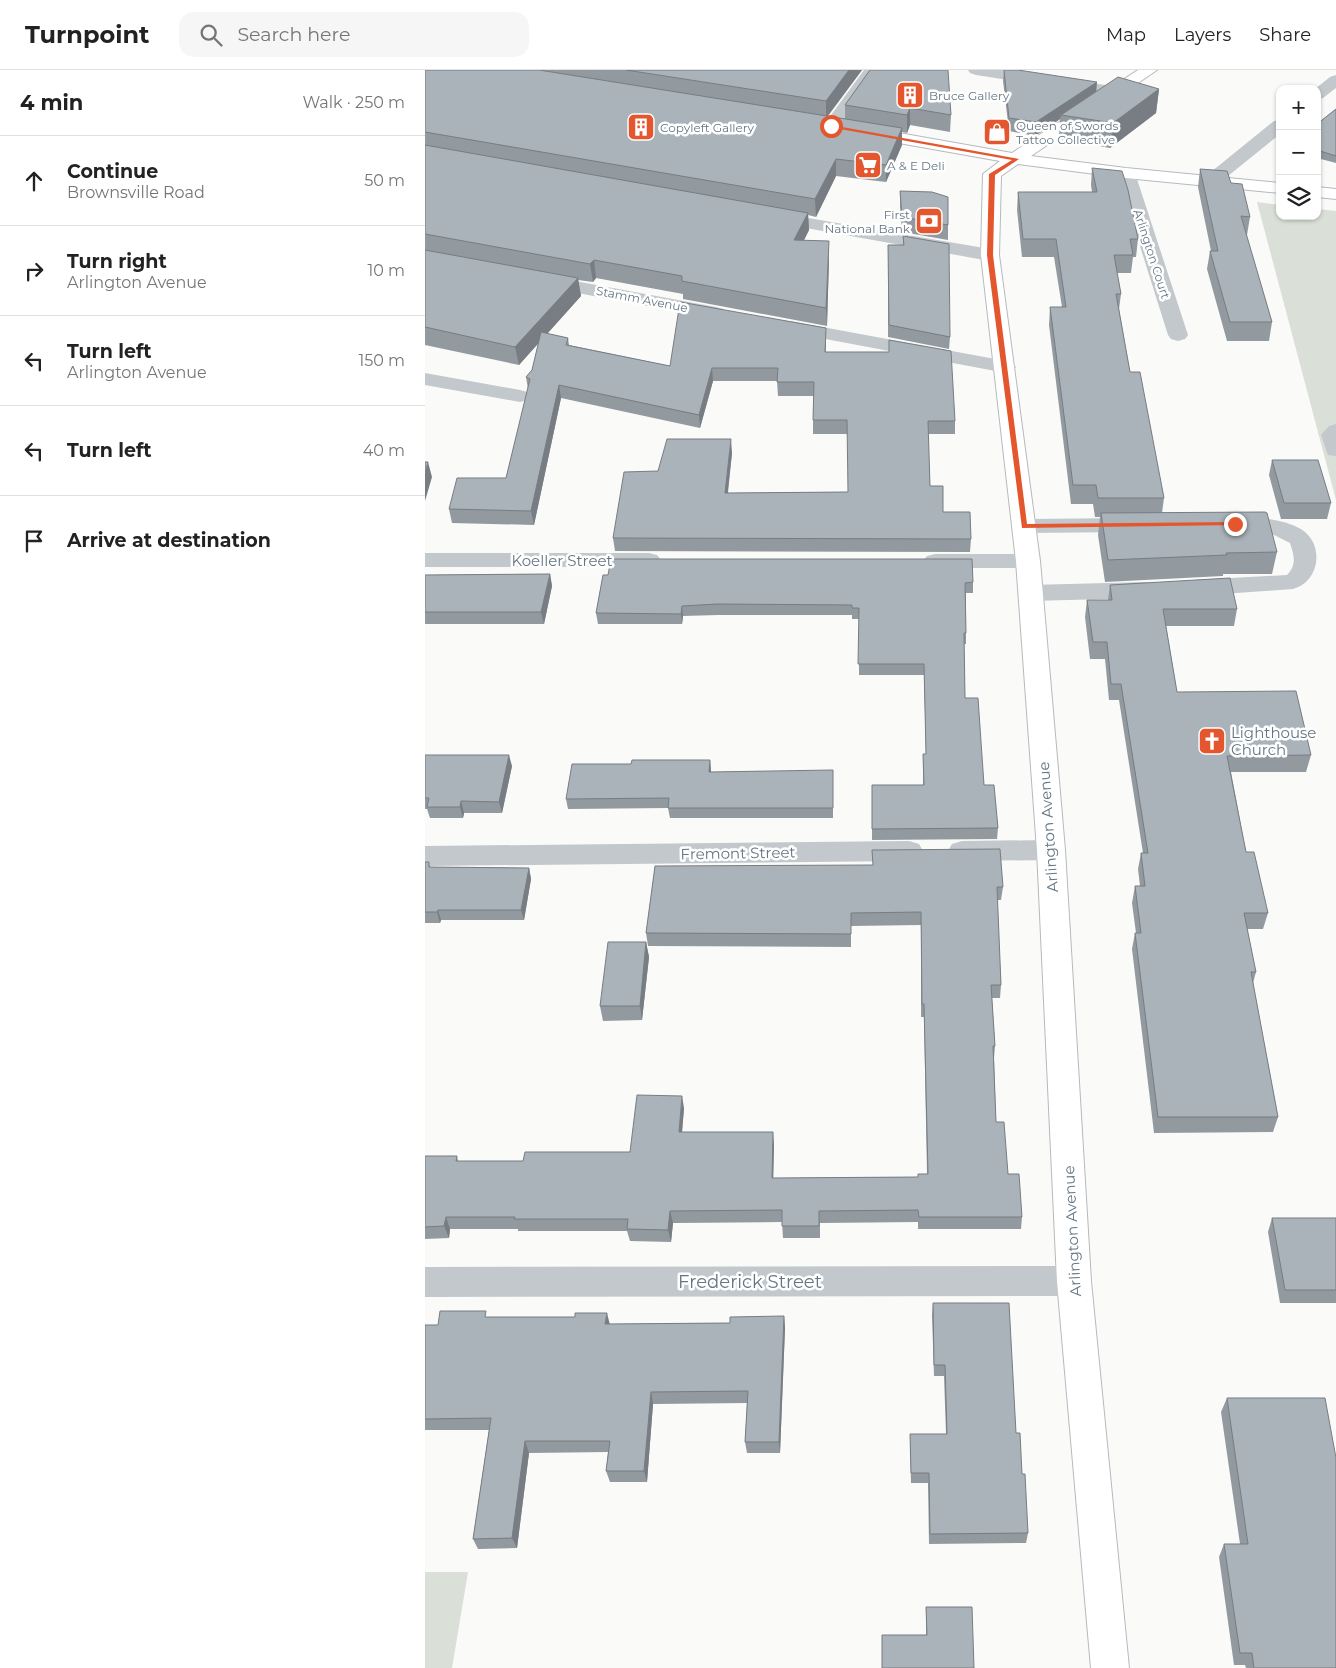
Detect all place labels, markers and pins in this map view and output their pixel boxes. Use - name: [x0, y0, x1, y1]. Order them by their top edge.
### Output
- building icon: Bruce Gallery: [895, 80, 925, 110]
- place label: Bruce Gallery: [929, 88, 1010, 103]
- building icon: Copyleft Gallery: [626, 112, 656, 142]
- shop icon: Queen of Swords Tattoo Collective: [982, 117, 1012, 147]
- place label: Queen of Swords Tattoo Collective: [1016, 118, 1119, 147]
- place label: Copyleft Gallery: [660, 120, 755, 135]
- supermarket icon: A & E Deli: [853, 150, 883, 180]
- place label: A & E Deli: [887, 158, 945, 173]
- bank icon: First National Bank: [914, 206, 944, 236]
- place label: First National Bank: [825, 207, 911, 236]
- place label: Lighthouse Church: [1231, 723, 1316, 759]
- church icon: Lighthouse Church: [1197, 726, 1227, 756]

